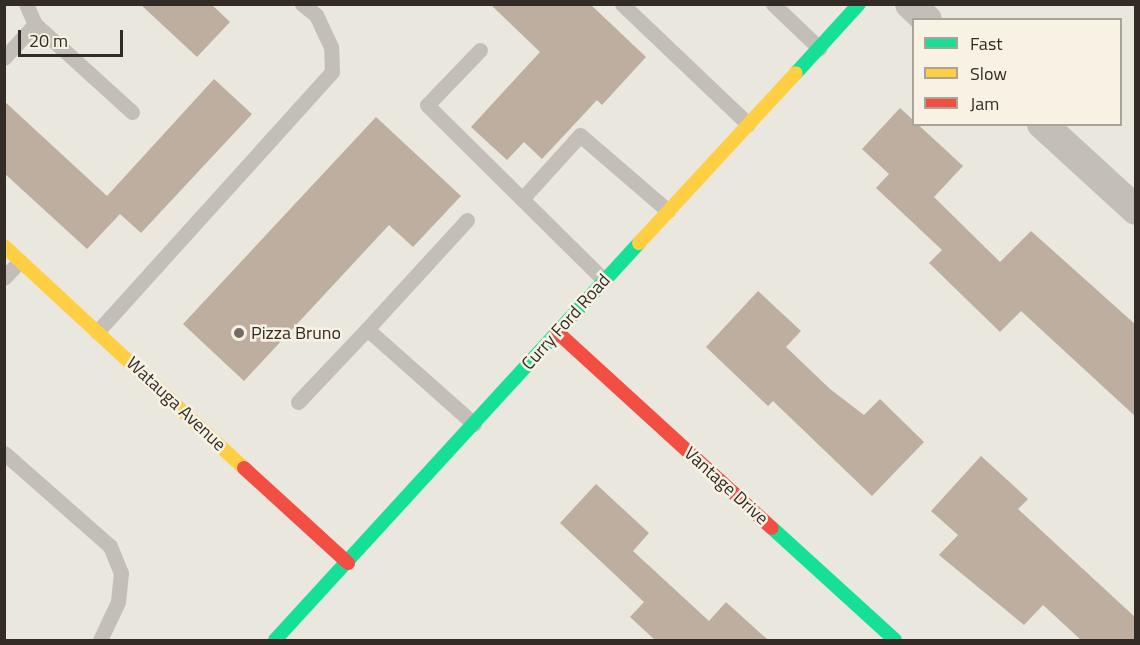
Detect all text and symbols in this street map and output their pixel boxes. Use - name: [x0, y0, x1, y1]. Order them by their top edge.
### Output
- scale bar: [21, 18, 126, 56]
- legend: [912, 18, 1122, 126]
- text: 20 m: [29, 27, 68, 54]
- text: Fast: [970, 30, 1003, 57]
- text: Slow: [970, 60, 1007, 87]
- text: Jam: [970, 90, 999, 117]
- street label: Curry Ford Road: [517, 270, 615, 374]
- place label: Pizza Bruno: [251, 322, 341, 344]
- marker: Pizza Bruno: [232, 326, 246, 340]
- street label: Watauga Avenue: [122, 352, 230, 456]
- street label: Vantage Drive: [680, 443, 772, 529]

